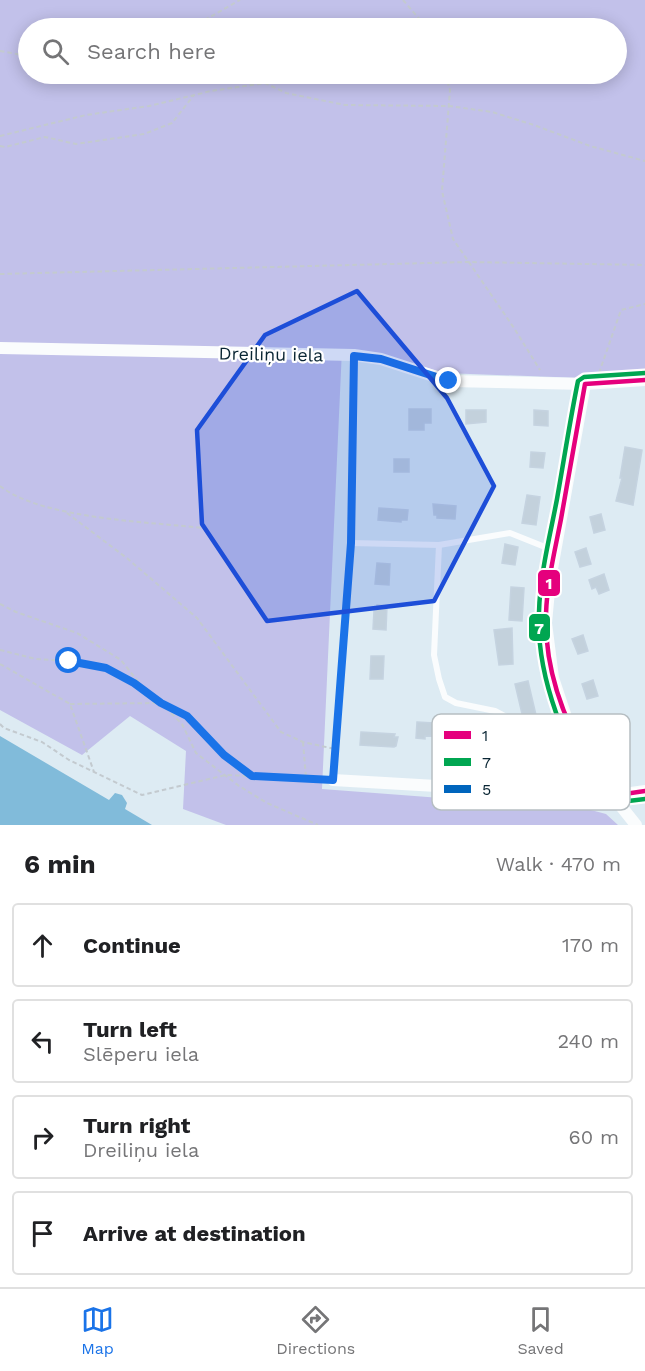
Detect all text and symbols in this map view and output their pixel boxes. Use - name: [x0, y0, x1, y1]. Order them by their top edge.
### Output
- search box: [18, 18, 627, 84]
- icon: search: [39, 35, 72, 68]
- text: Search here: [87, 39, 216, 64]
- street label: Dreiliņu iela: [218, 343, 324, 365]
- route end: [435, 367, 461, 393]
- line badge: 1: [537, 569, 561, 597]
- text: 1: [546, 574, 552, 593]
- line badge: 7: [528, 613, 551, 642]
- text: 7: [534, 619, 544, 638]
- route start: [55, 647, 81, 673]
- legend: [432, 714, 630, 810]
- text: 1: [482, 726, 488, 745]
- text: 7: [482, 753, 491, 772]
- text: 5: [482, 780, 491, 799]
- text: 6 min: [24, 849, 96, 879]
- text: Walk · 470 m: [496, 852, 621, 876]
- icon: ahead: [26, 929, 59, 962]
- text: Continue: [83, 933, 181, 958]
- text: 170 m: [562, 933, 619, 957]
- text: Turn left: [83, 1017, 177, 1042]
- icon: left: [26, 1025, 59, 1058]
- text: 240 m: [557, 1029, 619, 1053]
- text: Slēperu iela: [83, 1042, 199, 1066]
- text: Turn right: [83, 1113, 190, 1138]
- icon: right: [26, 1121, 59, 1154]
- text: 60 m: [569, 1125, 619, 1149]
- text: Dreiliņu iela: [83, 1138, 199, 1162]
- icon: arrive: [26, 1217, 59, 1250]
- text: Arrive at destination: [83, 1221, 306, 1246]
- tab: Map: [81, 1303, 114, 1358]
- tab: Directions: [276, 1303, 355, 1358]
- tab: Saved: [517, 1303, 564, 1358]

